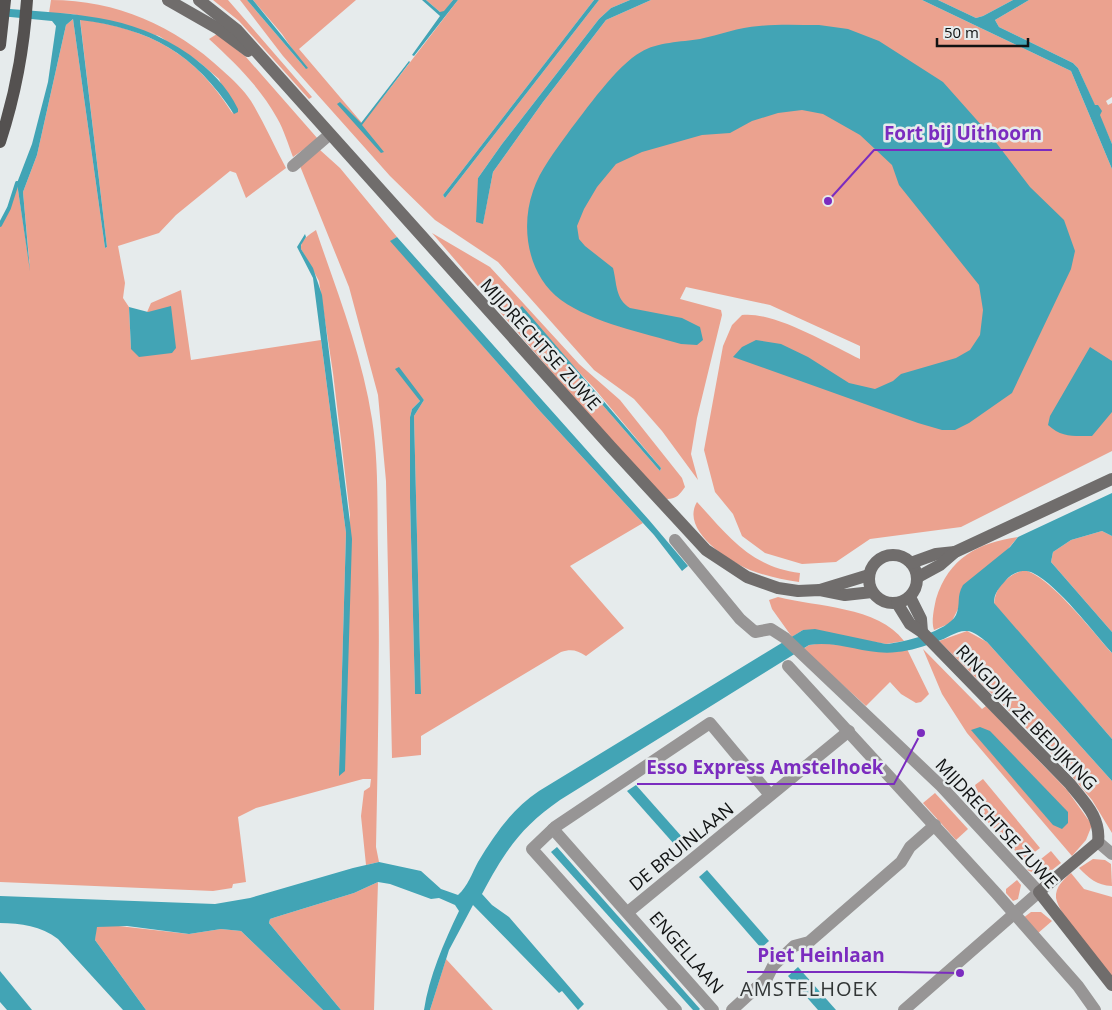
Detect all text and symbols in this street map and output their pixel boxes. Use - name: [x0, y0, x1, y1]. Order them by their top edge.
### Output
- scale bar: [937, 15, 1028, 47]
- text: 50 m: [944, 22, 979, 42]
- callout: Fort bij Uithoorn: [874, 116, 1052, 150]
- text: Fort bij Uithoorn: [884, 120, 1042, 146]
- street label: MIJDRECHTSE ZUWE: [475, 273, 607, 415]
- street label: RINGDIJK 2E BEDIJKING: [951, 639, 1103, 795]
- callout: Esso Express Amstelhoek: [637, 750, 894, 784]
- street label: MIJDRECHTSE ZUWE: [930, 753, 1064, 893]
- text: Esso Express Amstelhoek: [646, 754, 884, 780]
- street label: DE BRUINLAAN: [624, 796, 738, 896]
- street label: ENGELLAAN: [645, 906, 729, 998]
- callout: Piet Heinlaan: [747, 938, 895, 972]
- text: Piet Heinlaan: [757, 942, 885, 968]
- district label: AMSTELHOEK: [740, 975, 878, 1002]

